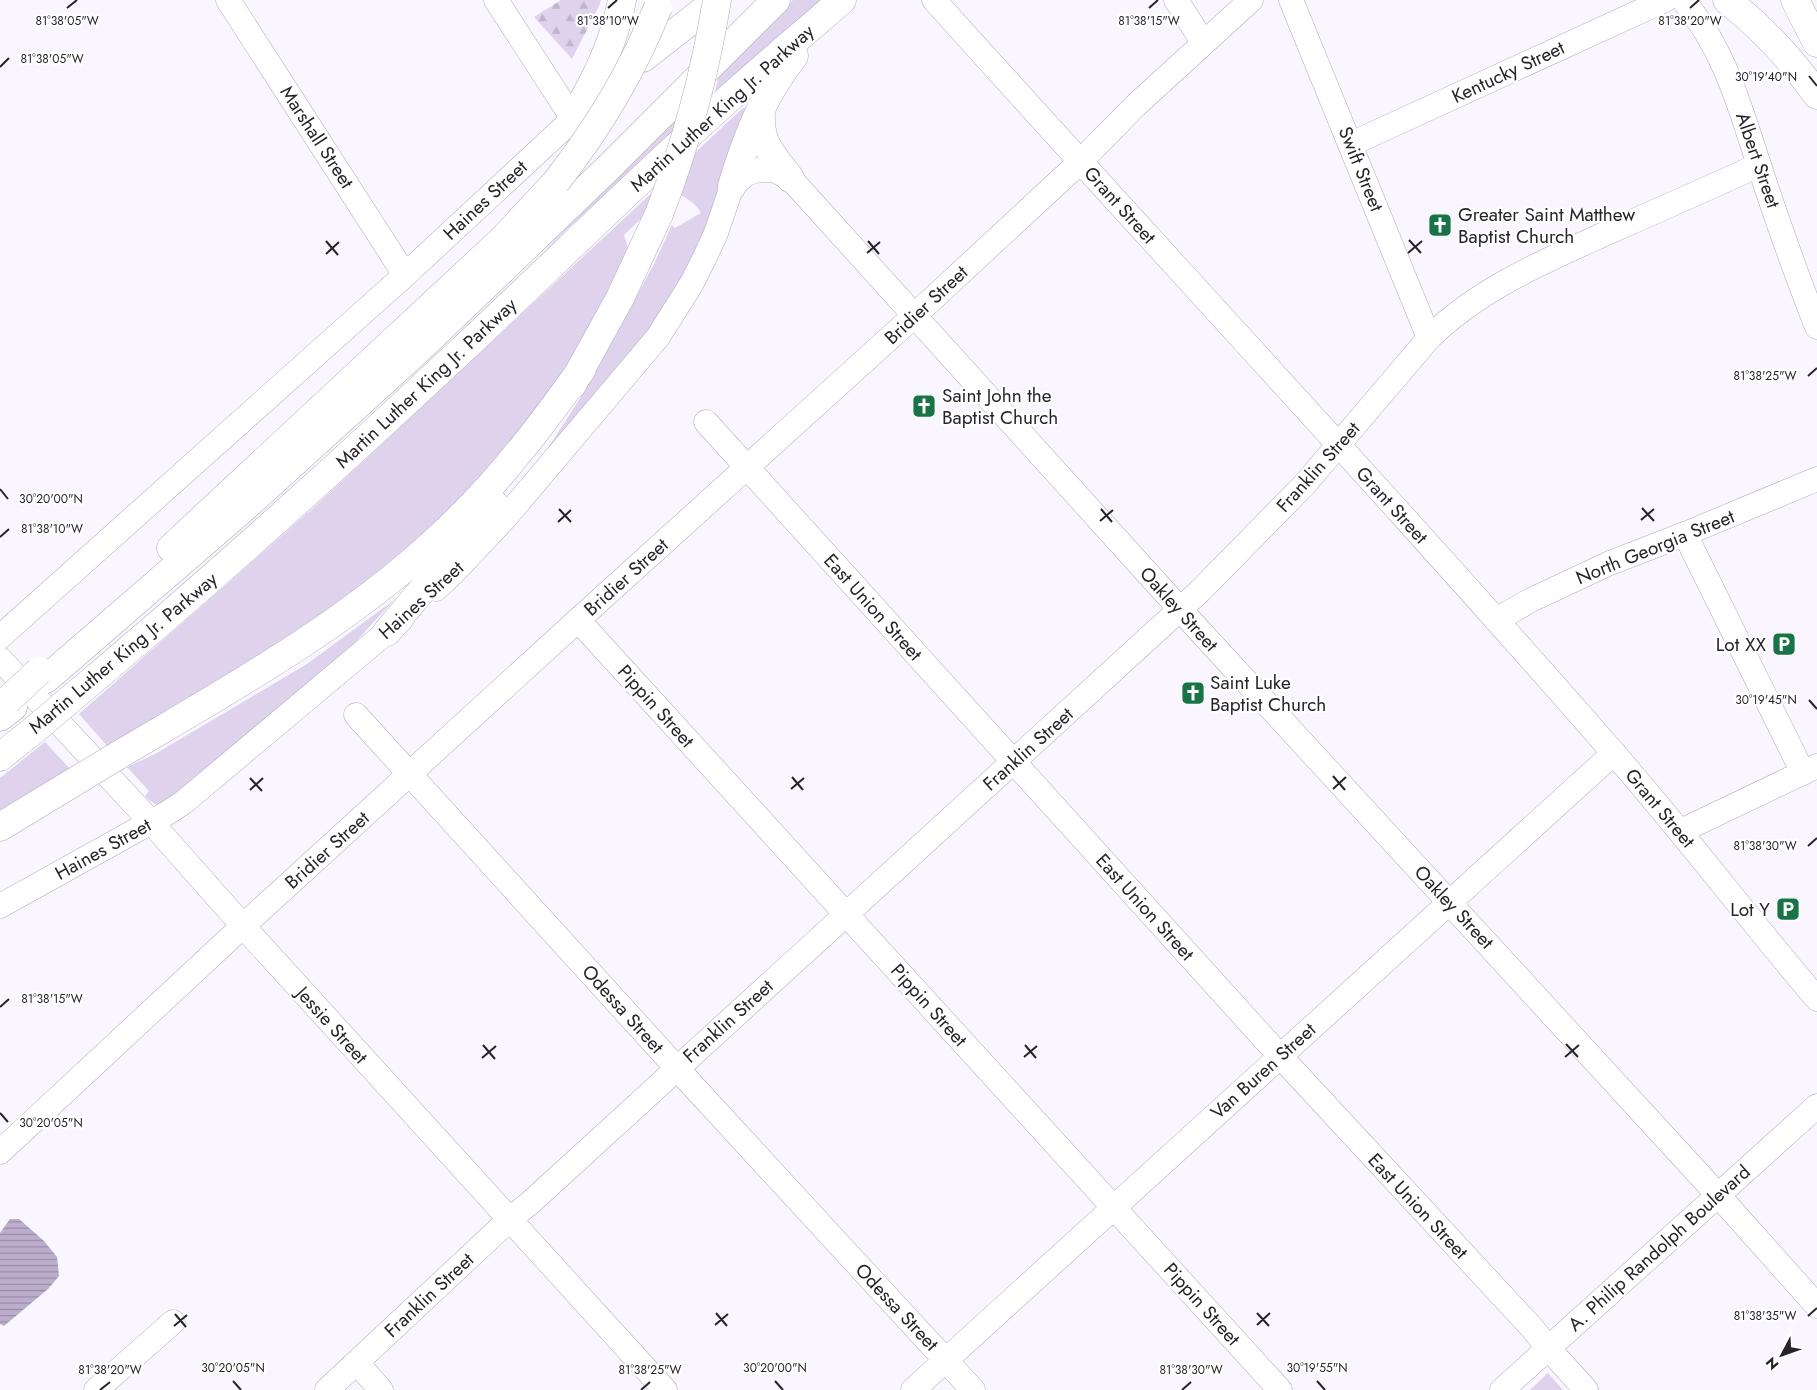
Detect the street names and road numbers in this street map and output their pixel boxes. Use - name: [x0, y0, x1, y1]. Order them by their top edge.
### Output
- street label: Martin Luther King Jr. Parkway: [624, 18, 820, 198]
- street label: Kentucky Street: [1447, 34, 1569, 110]
- street label: Marshall Street: [274, 80, 361, 194]
- street label: Albert Street: [1729, 108, 1787, 212]
- street label: Swift Street: [1332, 123, 1390, 216]
- street label: Haines Street: [437, 154, 533, 246]
- street label: Grant Street: [1078, 160, 1162, 250]
- street label: Bridier Street: [878, 259, 974, 351]
- street label: Martin Luther King Jr. Parkway: [329, 291, 523, 474]
- street label: Franklin Street: [1270, 415, 1366, 518]
- street label: Grant Street: [1350, 460, 1434, 550]
- street label: North Georgia Street: [1572, 503, 1739, 591]
- street label: Bridier Street: [578, 531, 674, 622]
- street label: East Union Street: [818, 548, 929, 667]
- street label: Haines Street: [373, 554, 470, 646]
- street label: Oakley Street: [1134, 561, 1225, 658]
- street label: Martin Luther King Jr. Parkway: [23, 565, 224, 740]
- street label: Pippin Street: [612, 659, 701, 754]
- street label: Franklin Street: [977, 701, 1080, 797]
- street label: Grant Street: [1619, 763, 1701, 854]
- street label: Bridier Street: [279, 804, 375, 895]
- street label: Haines Street: [50, 811, 156, 887]
- street label: East Union Street: [1090, 848, 1201, 967]
- street label: Oakley Street: [1408, 859, 1500, 955]
- street label: Pippin Street: [885, 958, 974, 1053]
- street label: Odessa Street: [576, 959, 670, 1060]
- street label: Franklin Street: [677, 973, 780, 1069]
- street label: Jessie Street: [288, 978, 374, 1070]
- street label: Van Buren Street: [1205, 1016, 1322, 1126]
- street label: East Union Street: [1362, 1147, 1474, 1265]
- street label: A. Philip Randolph Boulevard: [1562, 1159, 1756, 1337]
- street label: Franklin Street: [378, 1246, 480, 1344]
- street label: Odessa Street: [849, 1257, 945, 1357]
- street label: Pippin Street: [1158, 1257, 1247, 1352]

